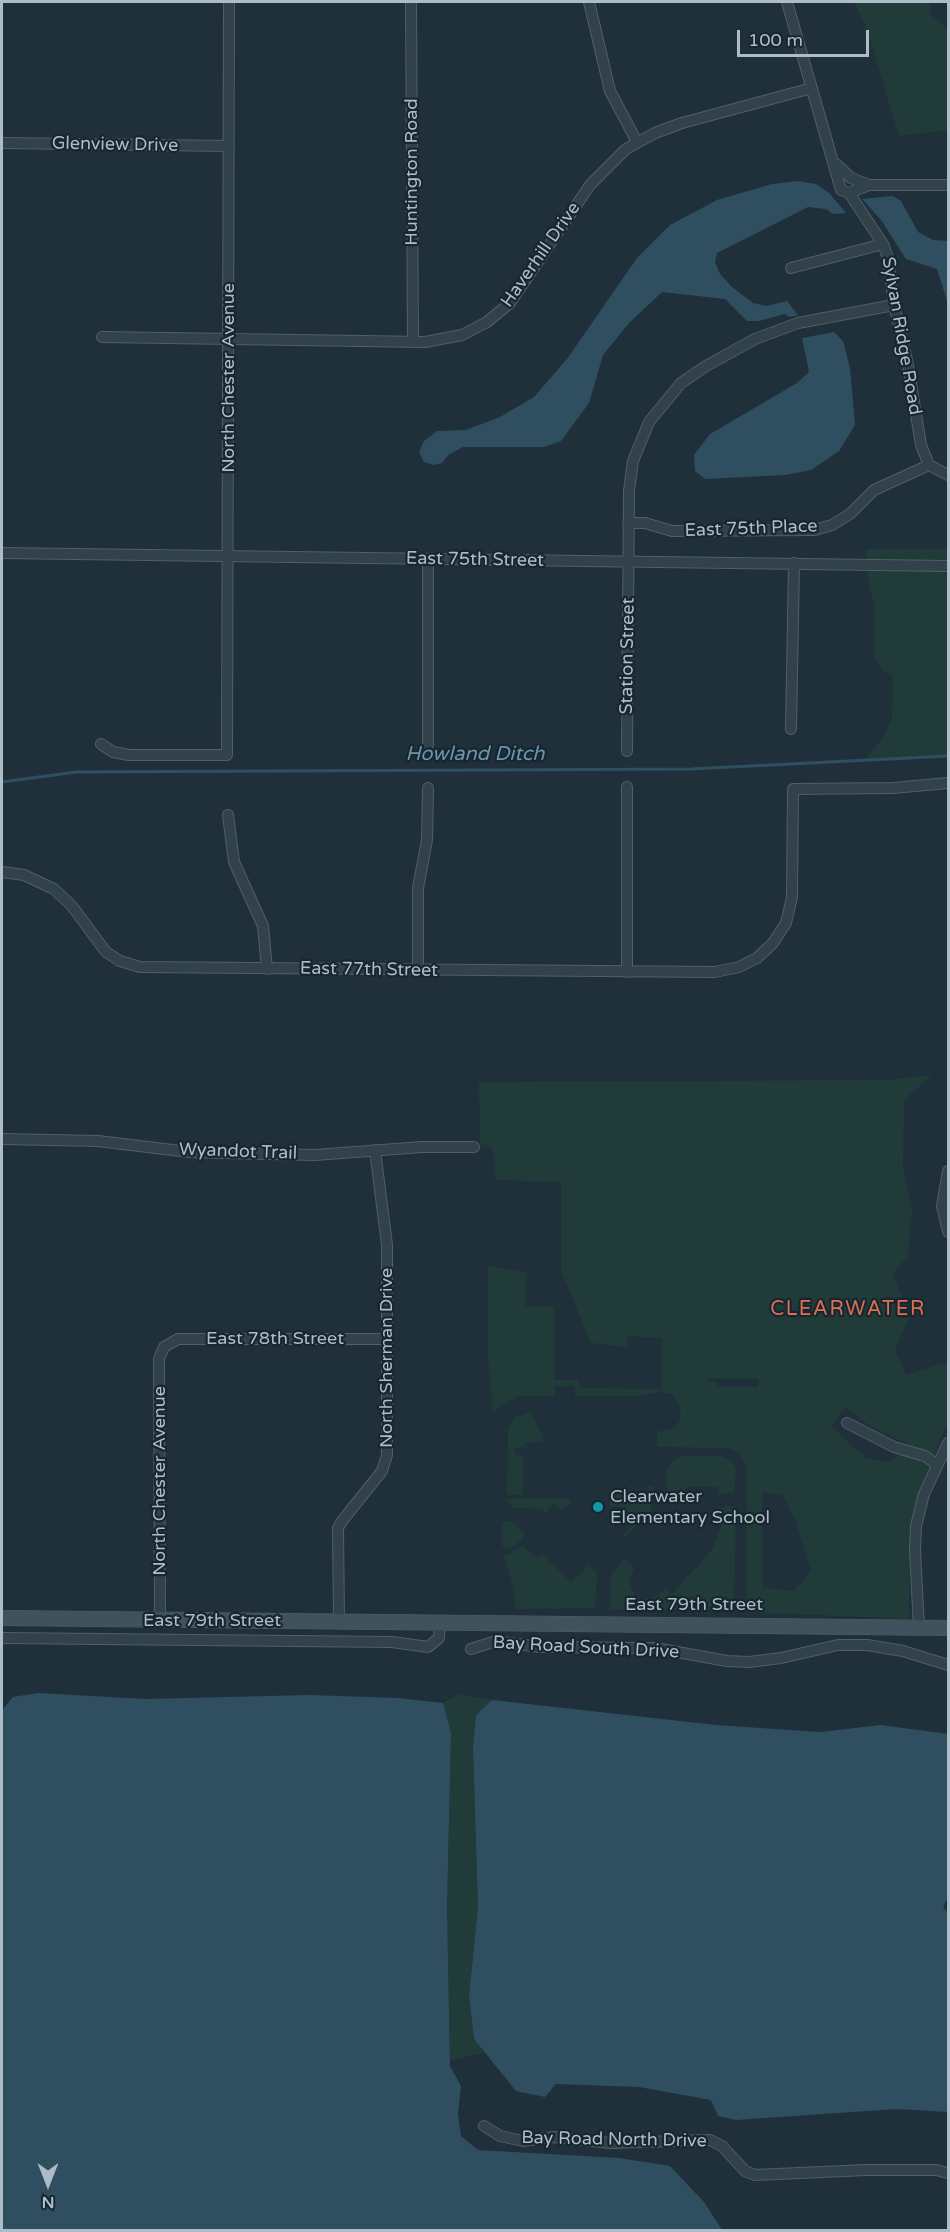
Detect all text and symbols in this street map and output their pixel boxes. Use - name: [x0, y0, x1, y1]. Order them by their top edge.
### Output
- scale bar: [740, 18, 872, 56]
- text: 100 m: [748, 29, 803, 51]
- street label: Huntington Road: [401, 98, 423, 246]
- street label: Glenview Drive: [52, 133, 178, 157]
- street label: Haverhill Drive: [497, 198, 585, 312]
- street label: Sylvan Ridge Road: [876, 255, 926, 417]
- street label: North Chester Avenue: [218, 283, 240, 473]
- street label: East 75th Place: [684, 516, 818, 542]
- street label: East 75th Street: [406, 548, 544, 572]
- street label: Station Street: [616, 597, 640, 715]
- water label: Howland Ditch: [405, 743, 545, 767]
- street label: East 77th Street: [300, 958, 438, 982]
- street label: Wyandot Trail: [179, 1139, 297, 1165]
- street label: North Sherman Drive: [376, 1268, 398, 1448]
- district label: CLEARWATER: [770, 1298, 926, 1322]
- street label: East 78th Street: [206, 1328, 344, 1350]
- street label: North Chester Avenue: [149, 1386, 171, 1576]
- place label: Clearwater Elementary School: [610, 1486, 770, 1528]
- marker: Clearwater Elementary School: [591, 1500, 605, 1514]
- street label: East 79th Street: [625, 1594, 763, 1616]
- street label: East 79th Street: [143, 1610, 281, 1632]
- street label: Bay Road South Drive: [492, 1632, 680, 1664]
- street label: Bay Road North Drive: [521, 2128, 707, 2152]
- north arrow: [18, 2154, 78, 2214]
- text: N: [42, 2192, 54, 2212]

